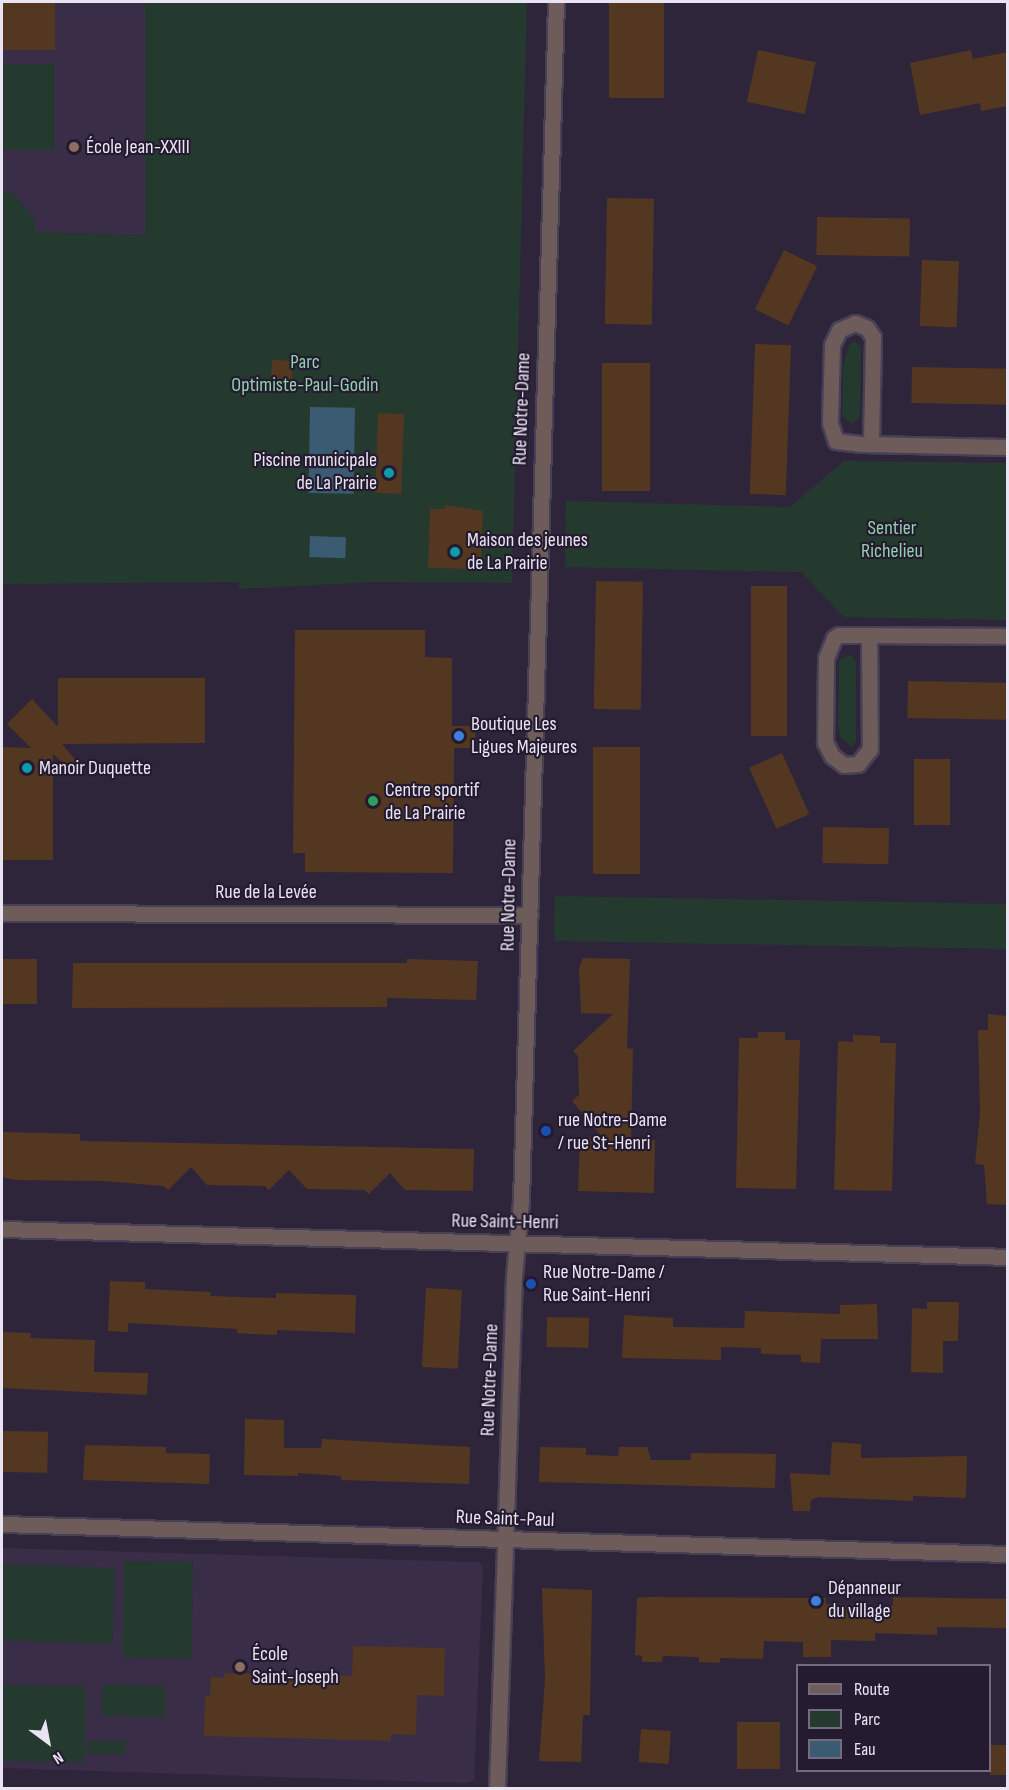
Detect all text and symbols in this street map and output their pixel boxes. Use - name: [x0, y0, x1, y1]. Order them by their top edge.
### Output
- place label: École Jean-XXIII: [86, 135, 190, 159]
- marker: École Jean-XXIII: [67, 140, 81, 154]
- park label: Parc Optimiste-Paul-Godin: [231, 350, 379, 397]
- street label: Rue Notre-Dame: [508, 352, 536, 466]
- place label: Piscine municipale de La Prairie: [253, 449, 377, 496]
- marker: Piscine municipale de La Prairie: [382, 466, 396, 480]
- park label: Sentier Richelieu: [861, 516, 923, 563]
- place label: Maison des jeunes de La Prairie: [467, 528, 588, 575]
- marker: Maison des jeunes de La Prairie: [448, 545, 462, 559]
- place label: Boutique Les Ligues Majeures: [471, 712, 577, 759]
- marker: Boutique Les Ligues Majeures: [452, 729, 466, 743]
- place label: Manoir Duquette: [39, 756, 151, 780]
- marker: Manoir Duquette: [20, 761, 34, 775]
- place label: Centre sportif de La Prairie: [385, 778, 479, 825]
- marker: Centre sportif de La Prairie: [366, 794, 380, 808]
- street label: Rue Notre-Dame: [496, 839, 522, 951]
- street label: Rue de la Levée: [215, 880, 317, 904]
- place label: rue Notre-Dame / rue St-Henri: [558, 1108, 667, 1155]
- marker: rue Notre-Dame / rue St-Henri: [539, 1124, 553, 1138]
- street label: Rue Saint-Henri: [451, 1209, 559, 1235]
- place label: Rue Notre-Dame / Rue Saint-Henri: [543, 1260, 665, 1307]
- marker: Rue Notre-Dame / Rue Saint-Henri: [524, 1277, 538, 1291]
- street label: Rue Notre-Dame: [476, 1323, 504, 1437]
- street label: Rue Saint-Paul: [455, 1505, 555, 1533]
- place label: Dépanneur du village: [828, 1577, 901, 1624]
- marker: Dépanneur du village: [809, 1594, 823, 1608]
- place label: École Saint-Joseph: [252, 1643, 339, 1690]
- marker: École Saint-Joseph: [233, 1660, 247, 1674]
- legend: [796, 1664, 991, 1772]
- text: Route: [854, 1679, 890, 1700]
- text: Parc: [854, 1709, 880, 1730]
- north arrow: [18, 1712, 78, 1772]
- text: Eau: [854, 1739, 876, 1760]
- text: N: [49, 1747, 66, 1768]

